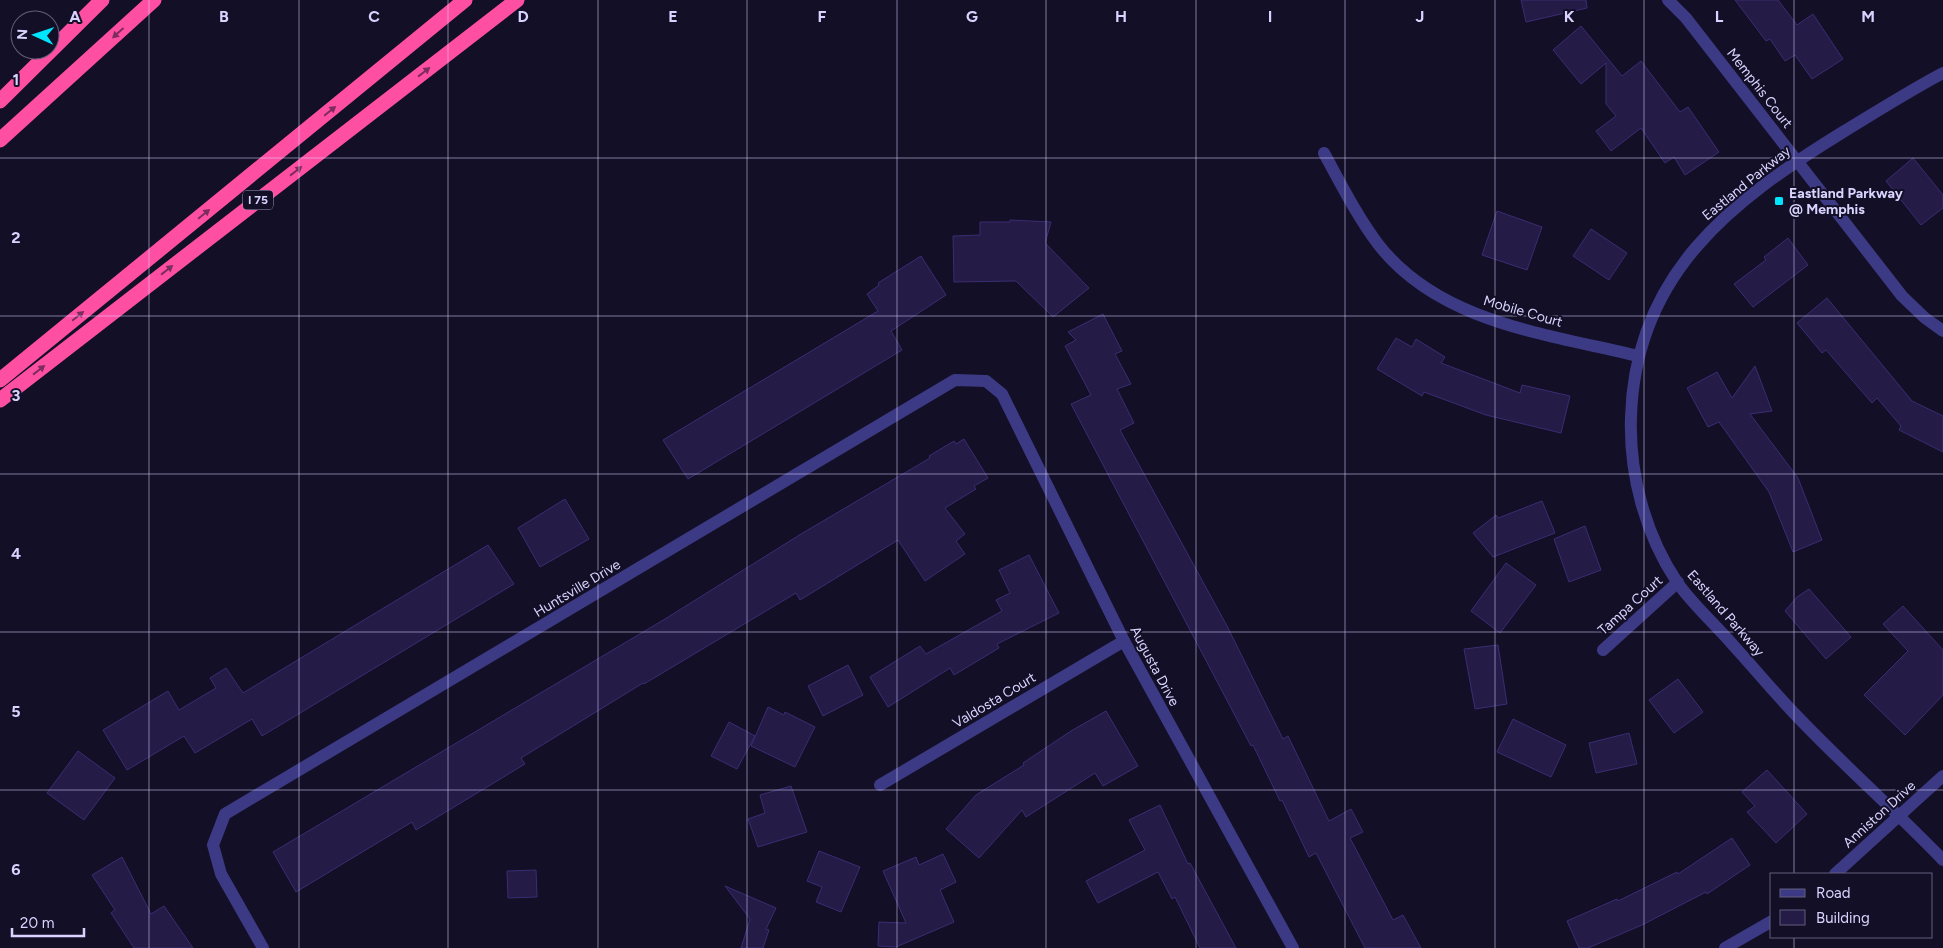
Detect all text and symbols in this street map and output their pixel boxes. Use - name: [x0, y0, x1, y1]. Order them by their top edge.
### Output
- text: A: [69, 7, 81, 26]
- text: B: [219, 7, 229, 26]
- text: C: [368, 7, 380, 26]
- text: D: [517, 7, 529, 26]
- text: E: [668, 7, 678, 26]
- text: F: [818, 7, 827, 26]
- text: G: [966, 7, 978, 26]
- text: H: [1115, 7, 1127, 26]
- text: I: [1268, 7, 1272, 26]
- text: J: [1416, 7, 1424, 26]
- text: K: [1564, 7, 1575, 26]
- text: L: [1715, 7, 1724, 26]
- text: M: [1861, 7, 1875, 26]
- north arrow: [10, 10, 60, 60]
- one-way arrow: [113, 27, 125, 39]
- text: N: [14, 28, 31, 40]
- street label: Memphis Court: [1723, 45, 1796, 132]
- one-way arrow: [417, 66, 430, 77]
- text: 1: [13, 70, 19, 89]
- one-way arrow: [323, 105, 336, 116]
- street label: Eastland Parkway: [1699, 142, 1794, 224]
- one-way arrow: [289, 166, 303, 176]
- place label: Eastland Parkway @ Memphis: [1789, 185, 1904, 218]
- road number: I 75: [243, 190, 273, 210]
- marker: Eastland Parkway @ Memphis: [1773, 195, 1785, 207]
- one-way arrow: [197, 208, 210, 219]
- text: 2: [11, 228, 21, 247]
- one-way arrow: [160, 265, 173, 276]
- street label: Mobile Court: [1481, 292, 1564, 331]
- one-way arrow: [72, 311, 85, 322]
- one-way arrow: [32, 365, 45, 375]
- text: 3: [12, 386, 21, 405]
- text: 4: [11, 544, 21, 563]
- street label: Huntsville Drive: [531, 556, 624, 621]
- street label: Eastland Parkway: [1684, 567, 1768, 660]
- street label: Tampa Court: [1595, 572, 1666, 639]
- street label: Augusta Drive: [1126, 623, 1183, 709]
- street label: Valdosta Court: [950, 669, 1039, 732]
- text: 5: [11, 702, 21, 721]
- street label: Anniston Drive: [1839, 777, 1919, 851]
- text: 6: [11, 860, 21, 879]
- legend: [1770, 873, 1933, 938]
- text: Road: [1816, 884, 1851, 902]
- scale bar: [12, 906, 85, 938]
- text: Building: [1816, 909, 1870, 927]
- text: 20 m: [20, 914, 54, 932]

